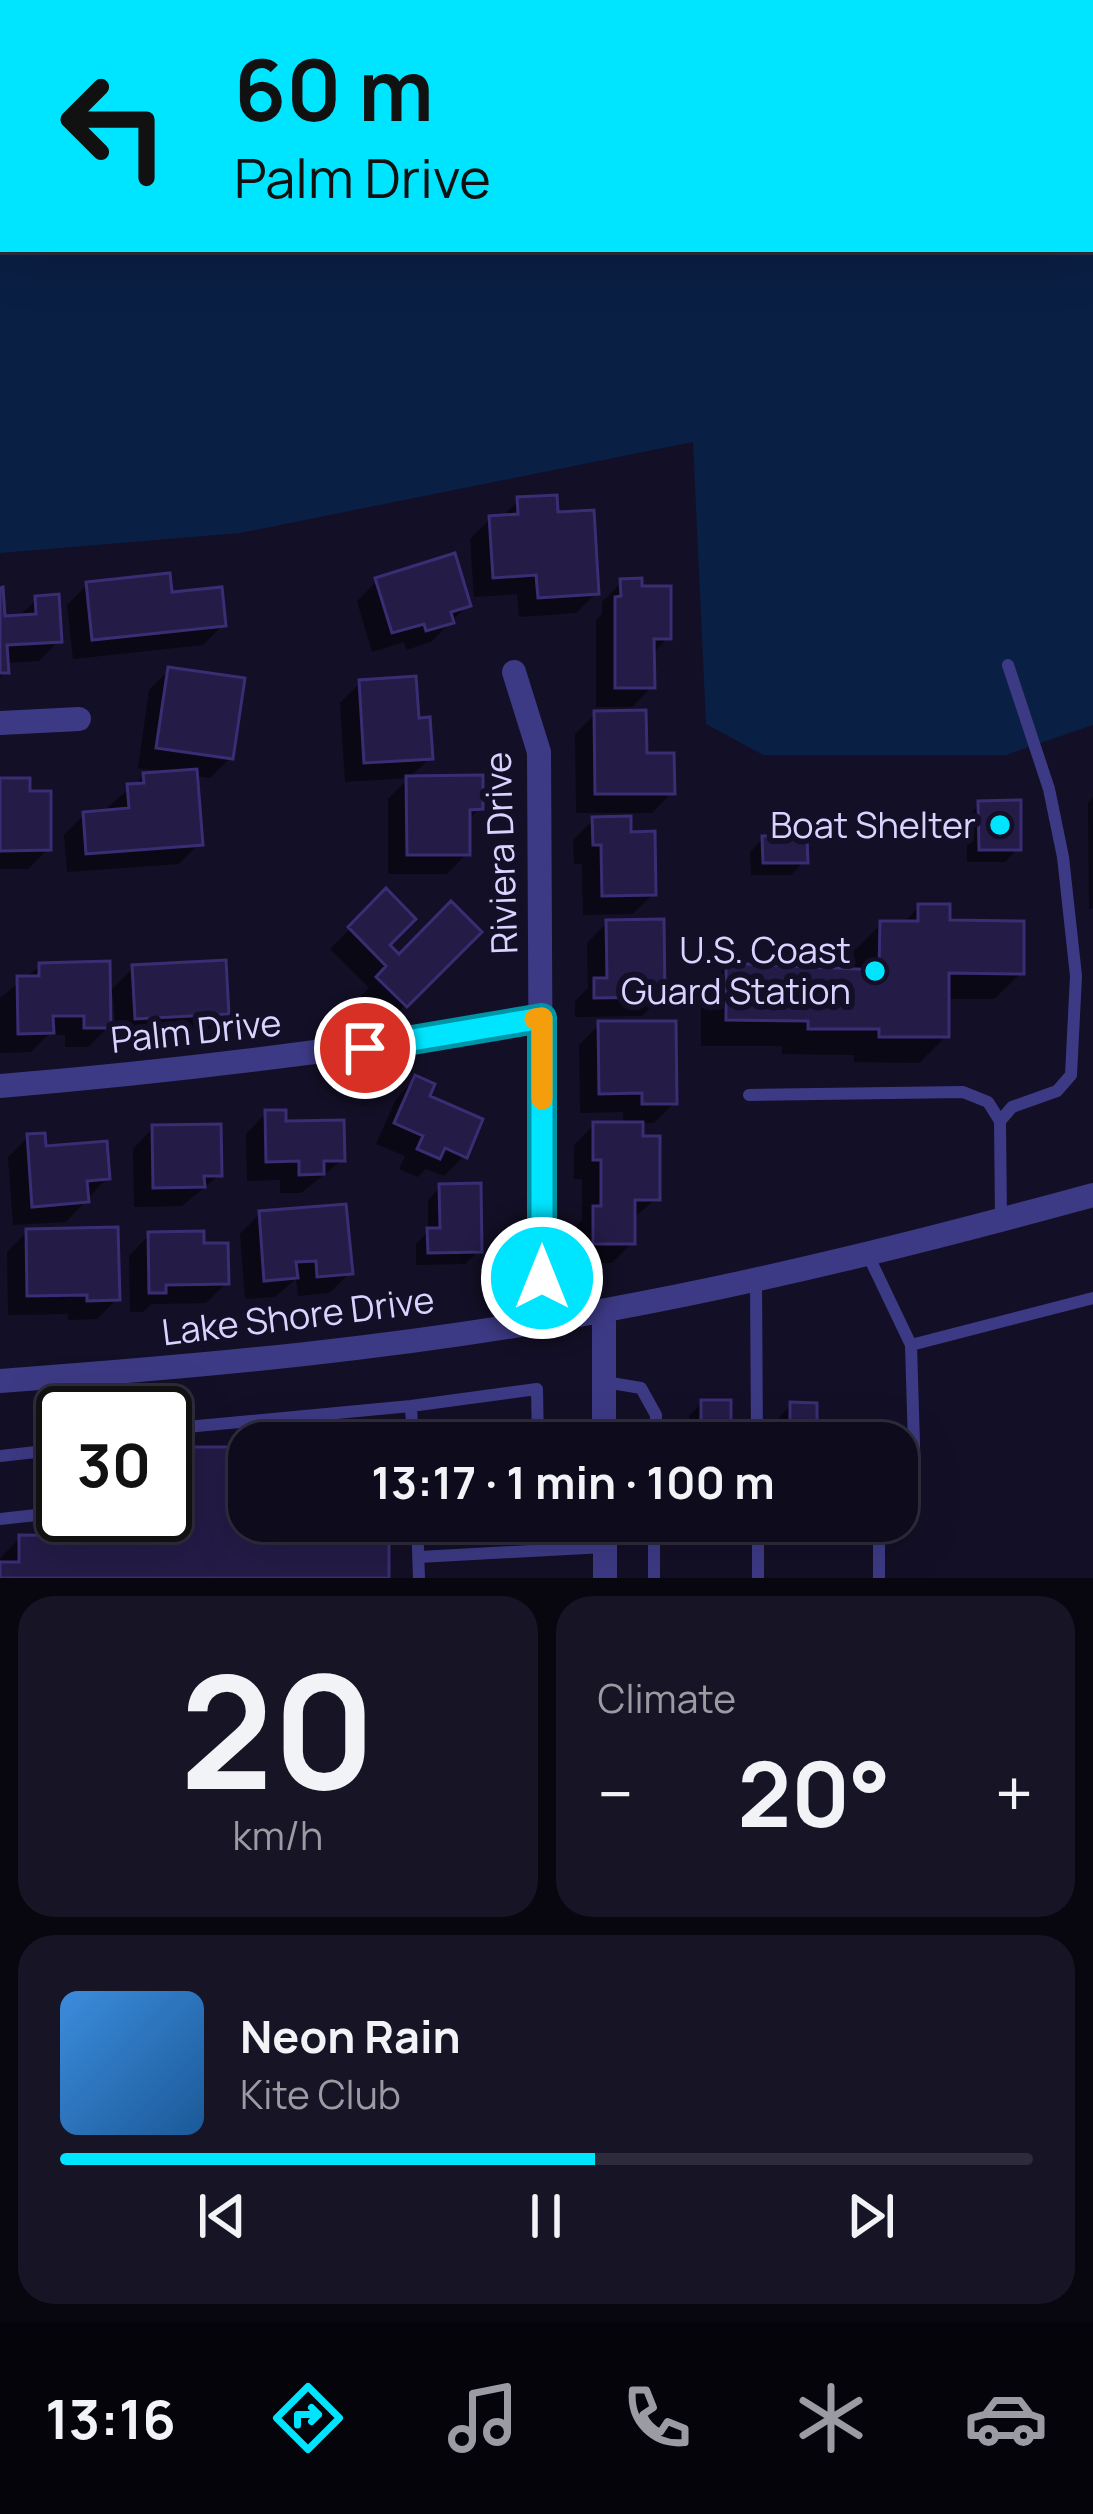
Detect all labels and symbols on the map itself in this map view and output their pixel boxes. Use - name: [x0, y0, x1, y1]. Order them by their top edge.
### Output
- street label: Riviera Drive: [472, 751, 529, 955]
- place label: Boat Shelter: [770, 800, 976, 849]
- marker: Boat Shelter: [987, 812, 1013, 838]
- place label: U.S. Coast Guard Station: [621, 925, 851, 1015]
- marker: U.S. Coast Guard Station: [862, 958, 888, 984]
- street label: Palm Drive: [108, 997, 284, 1064]
- pin: [314, 997, 416, 1099]
- position arrow: [479, 1215, 605, 1341]
- street label: Lake Shore Drive: [159, 1274, 437, 1357]
- speed limit sign: 30: [36, 1386, 192, 1542]

